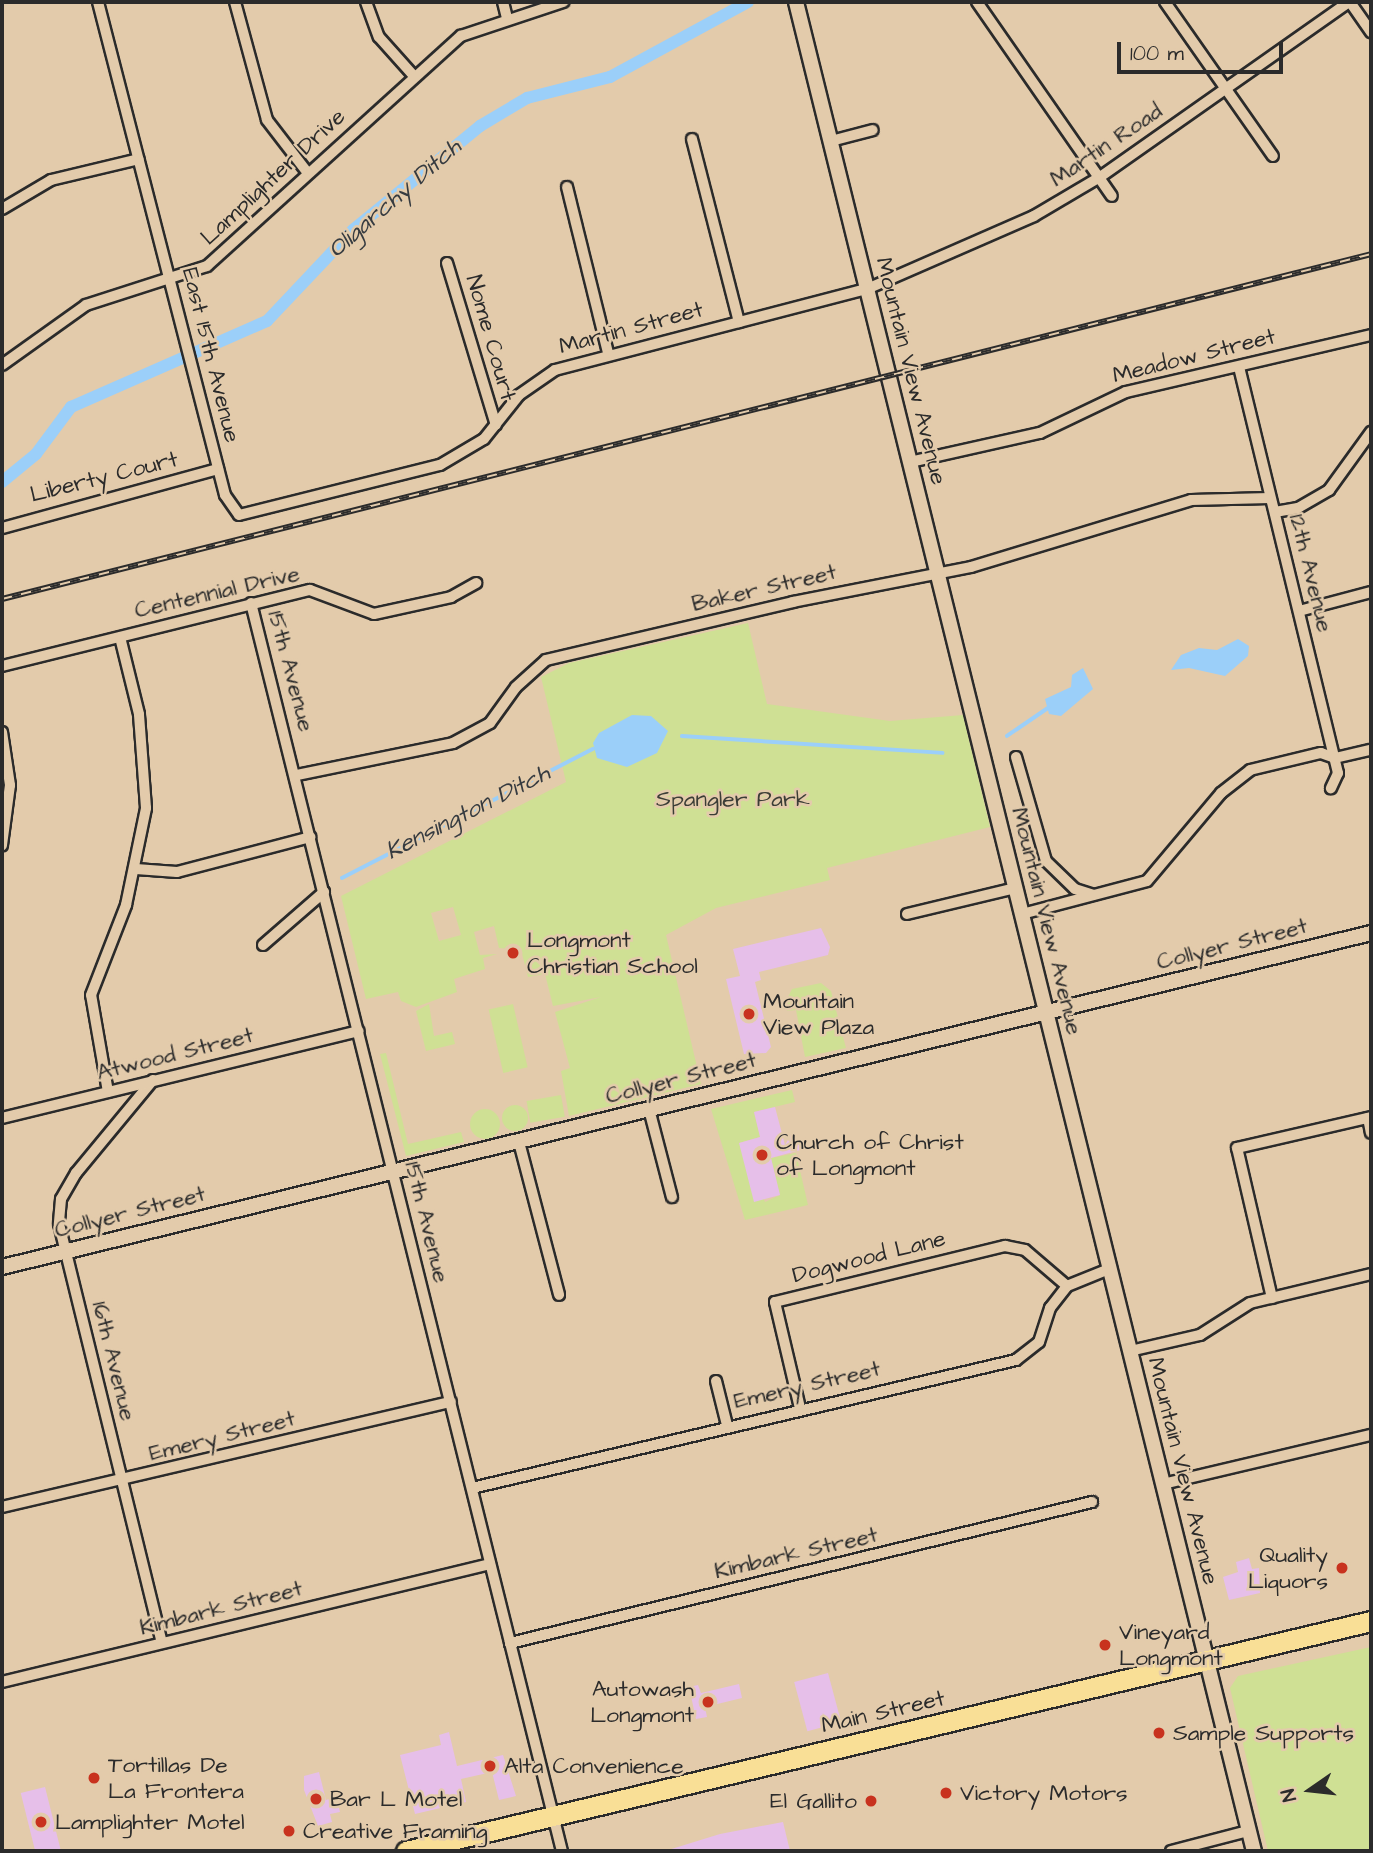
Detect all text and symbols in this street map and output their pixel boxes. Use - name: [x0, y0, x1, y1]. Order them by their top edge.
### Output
- scale bar: [1121, 28, 1287, 72]
- text: 100 m: [1130, 39, 1184, 68]
- street label: Martin Road: [1045, 97, 1167, 193]
- street label: Lamplighter Drive: [195, 103, 351, 251]
- water label: Oligarchy Ditch: [322, 133, 468, 265]
- street label: Mountain View Avenue: [869, 255, 953, 487]
- street label: East 15th Avenue: [176, 265, 246, 445]
- street label: Nome Court: [460, 272, 522, 404]
- street label: Martin Street: [556, 296, 706, 360]
- street label: Meadow Street: [1110, 322, 1278, 390]
- street label: Liberty Court: [27, 445, 181, 509]
- street label: 12th Avenue: [1283, 511, 1339, 635]
- street label: Baker Street: [689, 558, 839, 618]
- street label: Centennial Drive: [132, 560, 302, 624]
- street label: 15th Avenue: [262, 608, 320, 734]
- water label: Kensington Ditch: [381, 759, 555, 867]
- park label: Spangler Park: [656, 785, 810, 813]
- street label: Mountain View Avenue: [1005, 805, 1089, 1037]
- street label: Collyer Street: [1154, 912, 1310, 976]
- place label: Longmont Christian School: [527, 926, 698, 980]
- marker: Longmont Christian School: [505, 945, 521, 961]
- place label: Mountain View Plaza: [763, 987, 874, 1041]
- marker: Mountain View Plaza: [741, 1006, 757, 1022]
- street label: Atwood Street: [94, 1021, 256, 1087]
- street label: Collyer Street: [603, 1046, 759, 1110]
- place label: Church of Christ of Longmont: [776, 1128, 964, 1182]
- marker: Church of Christ of Longmont: [754, 1147, 770, 1163]
- street label: 15th Avenue: [399, 1159, 455, 1285]
- street label: Collyer Street: [52, 1180, 208, 1244]
- street label: Dogwood Lane: [790, 1225, 948, 1289]
- street label: 16th Avenue: [86, 1298, 142, 1424]
- street label: Emery Street: [731, 1355, 883, 1415]
- street label: Mountain View Avenue: [1141, 1355, 1225, 1587]
- street label: Emery Street: [146, 1405, 298, 1467]
- street label: Kimbark Street: [712, 1521, 880, 1585]
- place label: Quality Liquors: [1248, 1541, 1328, 1595]
- marker: Quality Liquors: [1334, 1560, 1350, 1576]
- street label: Kimbark Street: [137, 1574, 305, 1642]
- place label: Vineyard Longmont: [1119, 1618, 1223, 1672]
- marker: Vineyard Longmont: [1097, 1637, 1113, 1653]
- place label: Autowash Longmont: [590, 1675, 694, 1729]
- street label: Main Street: [819, 1684, 947, 1740]
- marker: Autowash Longmont: [700, 1694, 716, 1710]
- place label: Sample Supports: [1173, 1719, 1354, 1747]
- marker: Sample Supports: [1151, 1725, 1167, 1741]
- place label: Tortillas De La Frontera: [108, 1751, 244, 1805]
- place label: Alta Convenience: [504, 1752, 684, 1780]
- north arrow: [1275, 1755, 1345, 1825]
- marker: Alta Convenience: [482, 1758, 498, 1774]
- marker: Tortillas De La Frontera: [86, 1770, 102, 1786]
- place label: Victory Motors: [960, 1779, 1128, 1807]
- place label: Bar L Motel: [330, 1785, 462, 1813]
- marker: Victory Motors: [938, 1785, 954, 1801]
- text: N: [1275, 1786, 1304, 1804]
- place label: El Gallito: [770, 1787, 857, 1815]
- marker: Bar L Motel: [308, 1791, 324, 1807]
- marker: El Gallito: [863, 1793, 879, 1809]
- place label: Lamplighter Motel: [55, 1808, 245, 1836]
- marker: Lamplighter Motel: [33, 1814, 49, 1830]
- place label: Creative Framing: [303, 1817, 488, 1845]
- marker: Creative Framing: [281, 1823, 297, 1839]

